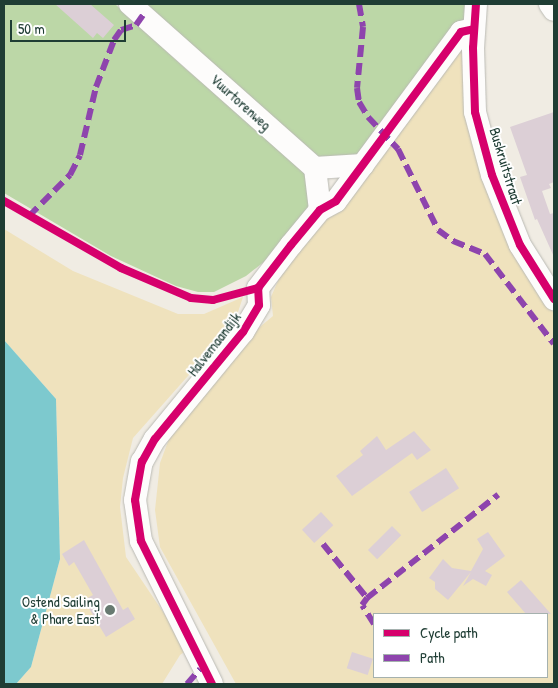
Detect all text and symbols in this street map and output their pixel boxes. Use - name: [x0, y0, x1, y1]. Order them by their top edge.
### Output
- scale bar: [12, 10, 129, 42]
- text: 50 m: [18, 18, 45, 39]
- street label: Vuurtorenweg: [207, 70, 275, 134]
- street label: Buskruitstraat: [486, 125, 526, 207]
- street label: Halvemaandijk: [183, 308, 245, 380]
- place label: Ostend Sailing & Phare East: [22, 592, 100, 627]
- marker: Ostend Sailing & Phare East: [104, 604, 116, 616]
- legend: [373, 613, 548, 678]
- text: Cycle path: [420, 622, 478, 643]
- text: Path: [420, 647, 445, 668]

